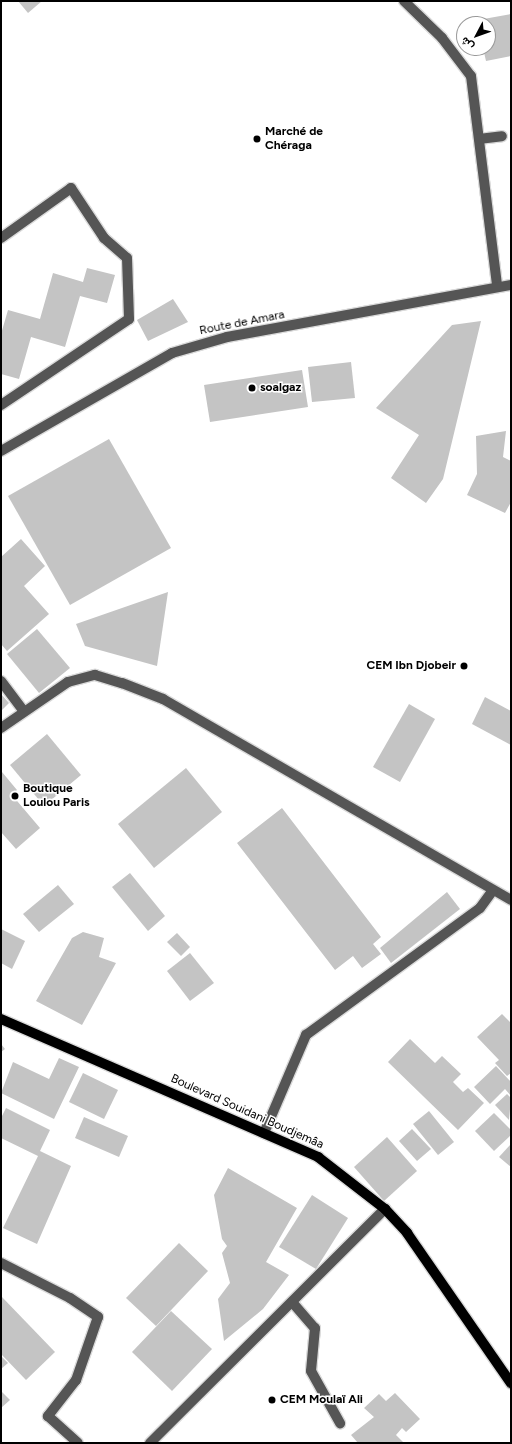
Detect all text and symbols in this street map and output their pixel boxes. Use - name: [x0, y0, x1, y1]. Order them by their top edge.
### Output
- north arrow: [456, 16, 496, 56]
- text: ش: [458, 34, 477, 53]
- place label: Marché de Chéraga: [265, 125, 323, 153]
- marker: Marché de Chéraga: [252, 134, 262, 144]
- street label: Route de Amara: [198, 308, 286, 338]
- place label: soalgaz: [260, 381, 301, 395]
- marker: soalgaz: [247, 383, 257, 393]
- place label: CEM Ibn Djobeir: [366, 659, 456, 673]
- marker: CEM Ibn Djobeir: [459, 661, 469, 671]
- place label: Boutique Loulou Paris: [23, 782, 90, 810]
- marker: Boutique Loulou Paris: [10, 791, 20, 801]
- street label: Boulevard Souidani Boudjemâa: [168, 1072, 326, 1152]
- place label: CEM Moulaï Ali: [280, 1393, 363, 1407]
- marker: CEM Moulaï Ali: [267, 1395, 277, 1405]

